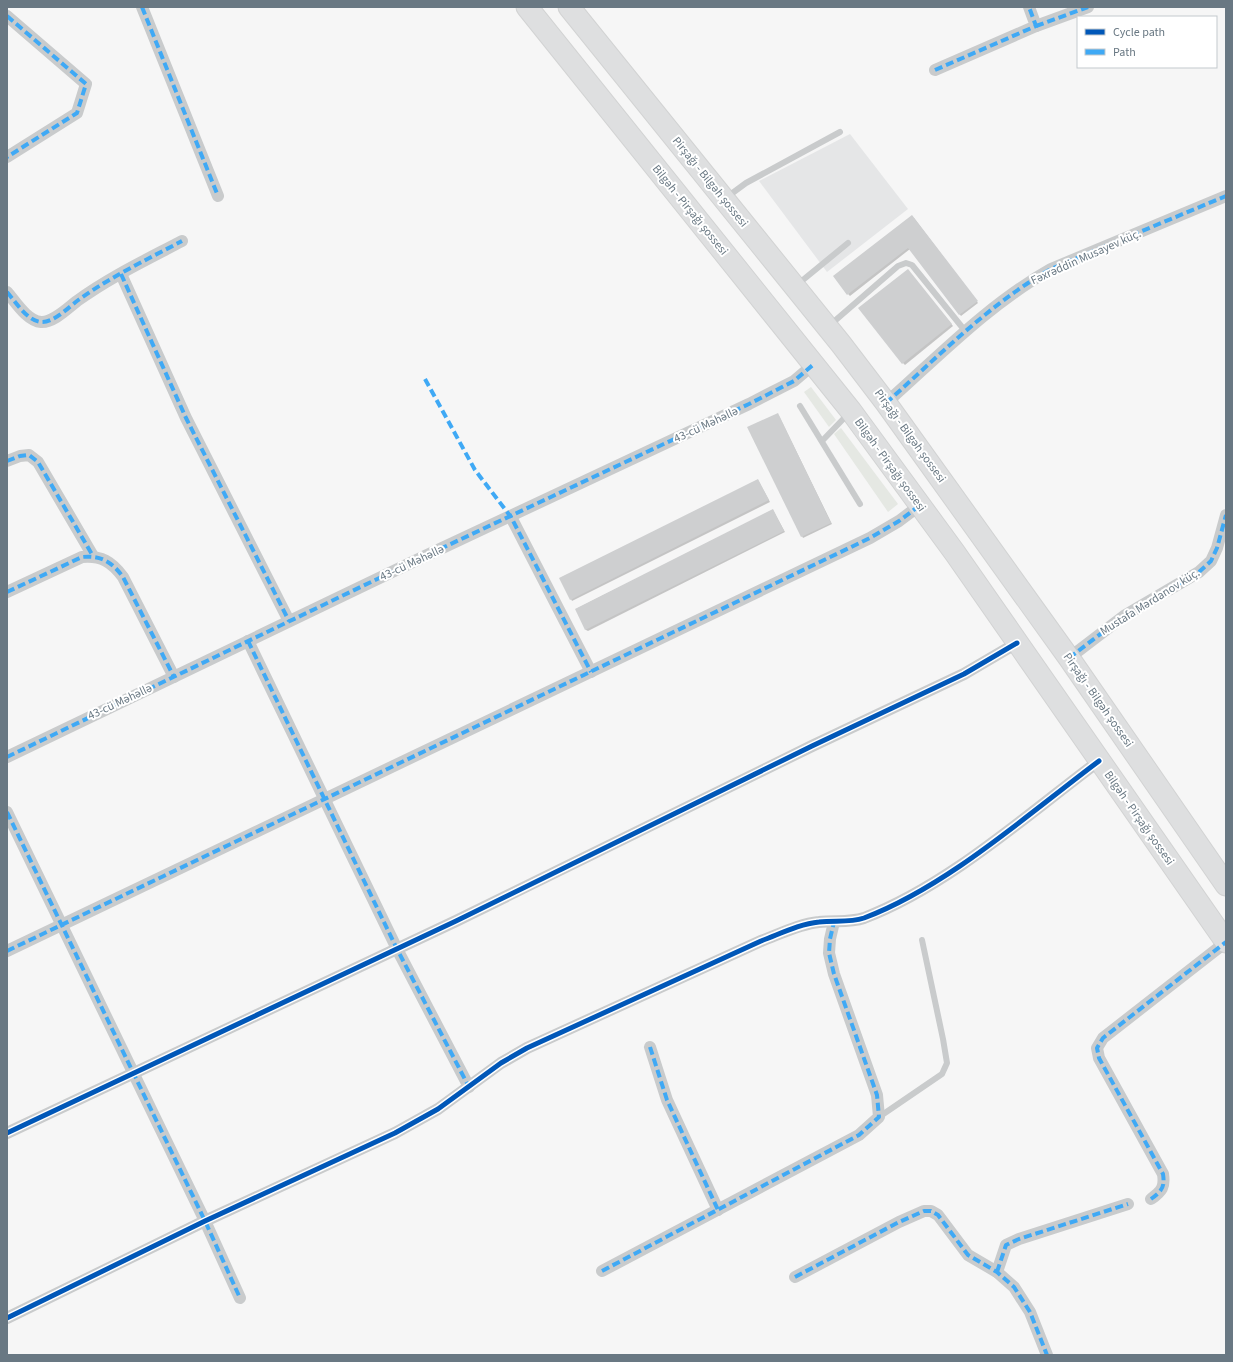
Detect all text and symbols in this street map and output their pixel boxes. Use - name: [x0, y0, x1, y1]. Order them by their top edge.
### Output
- legend: [1077, 16, 1217, 68]
- text: Cycle path: [1113, 24, 1165, 41]
- text: Path: [1113, 44, 1136, 61]
- street label: Pirşağı - Bilgəh şossesi: [668, 133, 752, 231]
- street label: Bilgəh - Pirşağı şossesi: [648, 161, 732, 259]
- street label: Fəxrəddin Musayev küç.: [1028, 225, 1144, 289]
- street label: Pirşağı - Bilgəh şossesi: [870, 386, 950, 486]
- street label: 43-cü Məhəllə: [671, 403, 741, 447]
- street label: Bilgəh - Pirşağı şossesi: [850, 415, 930, 515]
- street label: 43-cü Məhəllə: [377, 541, 447, 585]
- street label: Mustafa Mərdanov küç.: [1097, 564, 1203, 640]
- street label: Pirşağı - Bilgəh şossesi: [1059, 649, 1137, 751]
- street label: 43-cü Məhəllə: [85, 680, 155, 724]
- street label: Bilgəh - Pirşağı şossesi: [1100, 767, 1178, 869]

